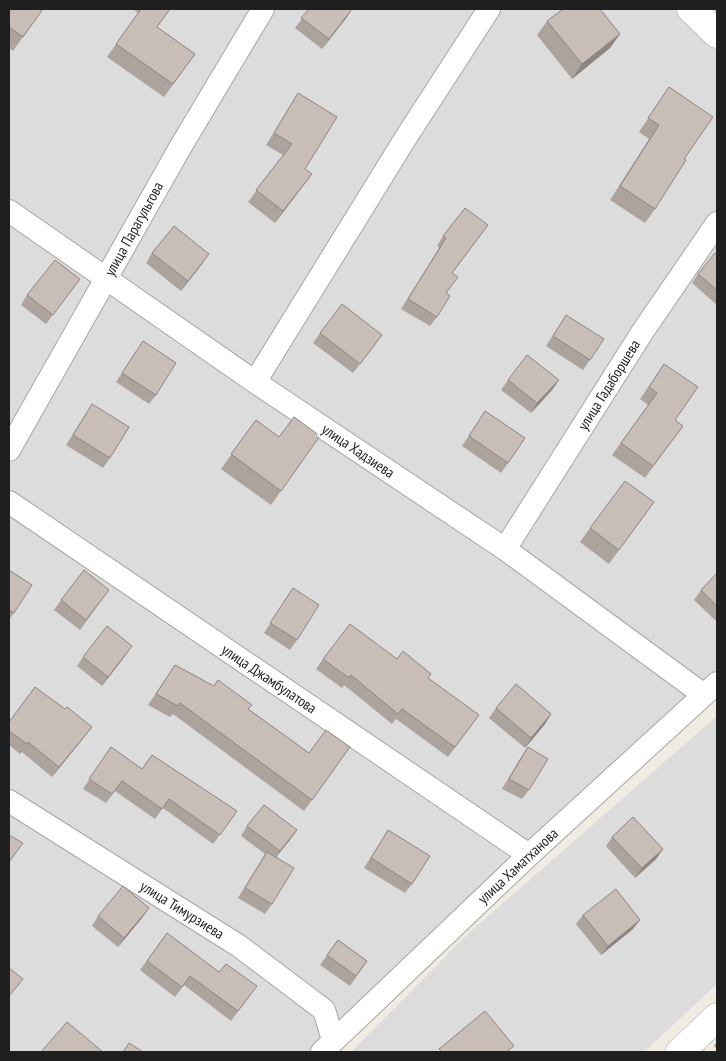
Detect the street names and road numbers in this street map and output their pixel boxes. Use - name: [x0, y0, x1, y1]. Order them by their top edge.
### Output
- street label: улица Парагульгова: [100, 178, 167, 279]
- street label: улица Гадаборшева: [573, 336, 644, 434]
- street label: улица Хадзиева: [318, 419, 398, 482]
- street label: улица Джамбулатова: [218, 640, 320, 717]
- street label: улица Хаматханова: [474, 824, 562, 908]
- street label: улица Тимурзиева: [137, 876, 228, 943]

